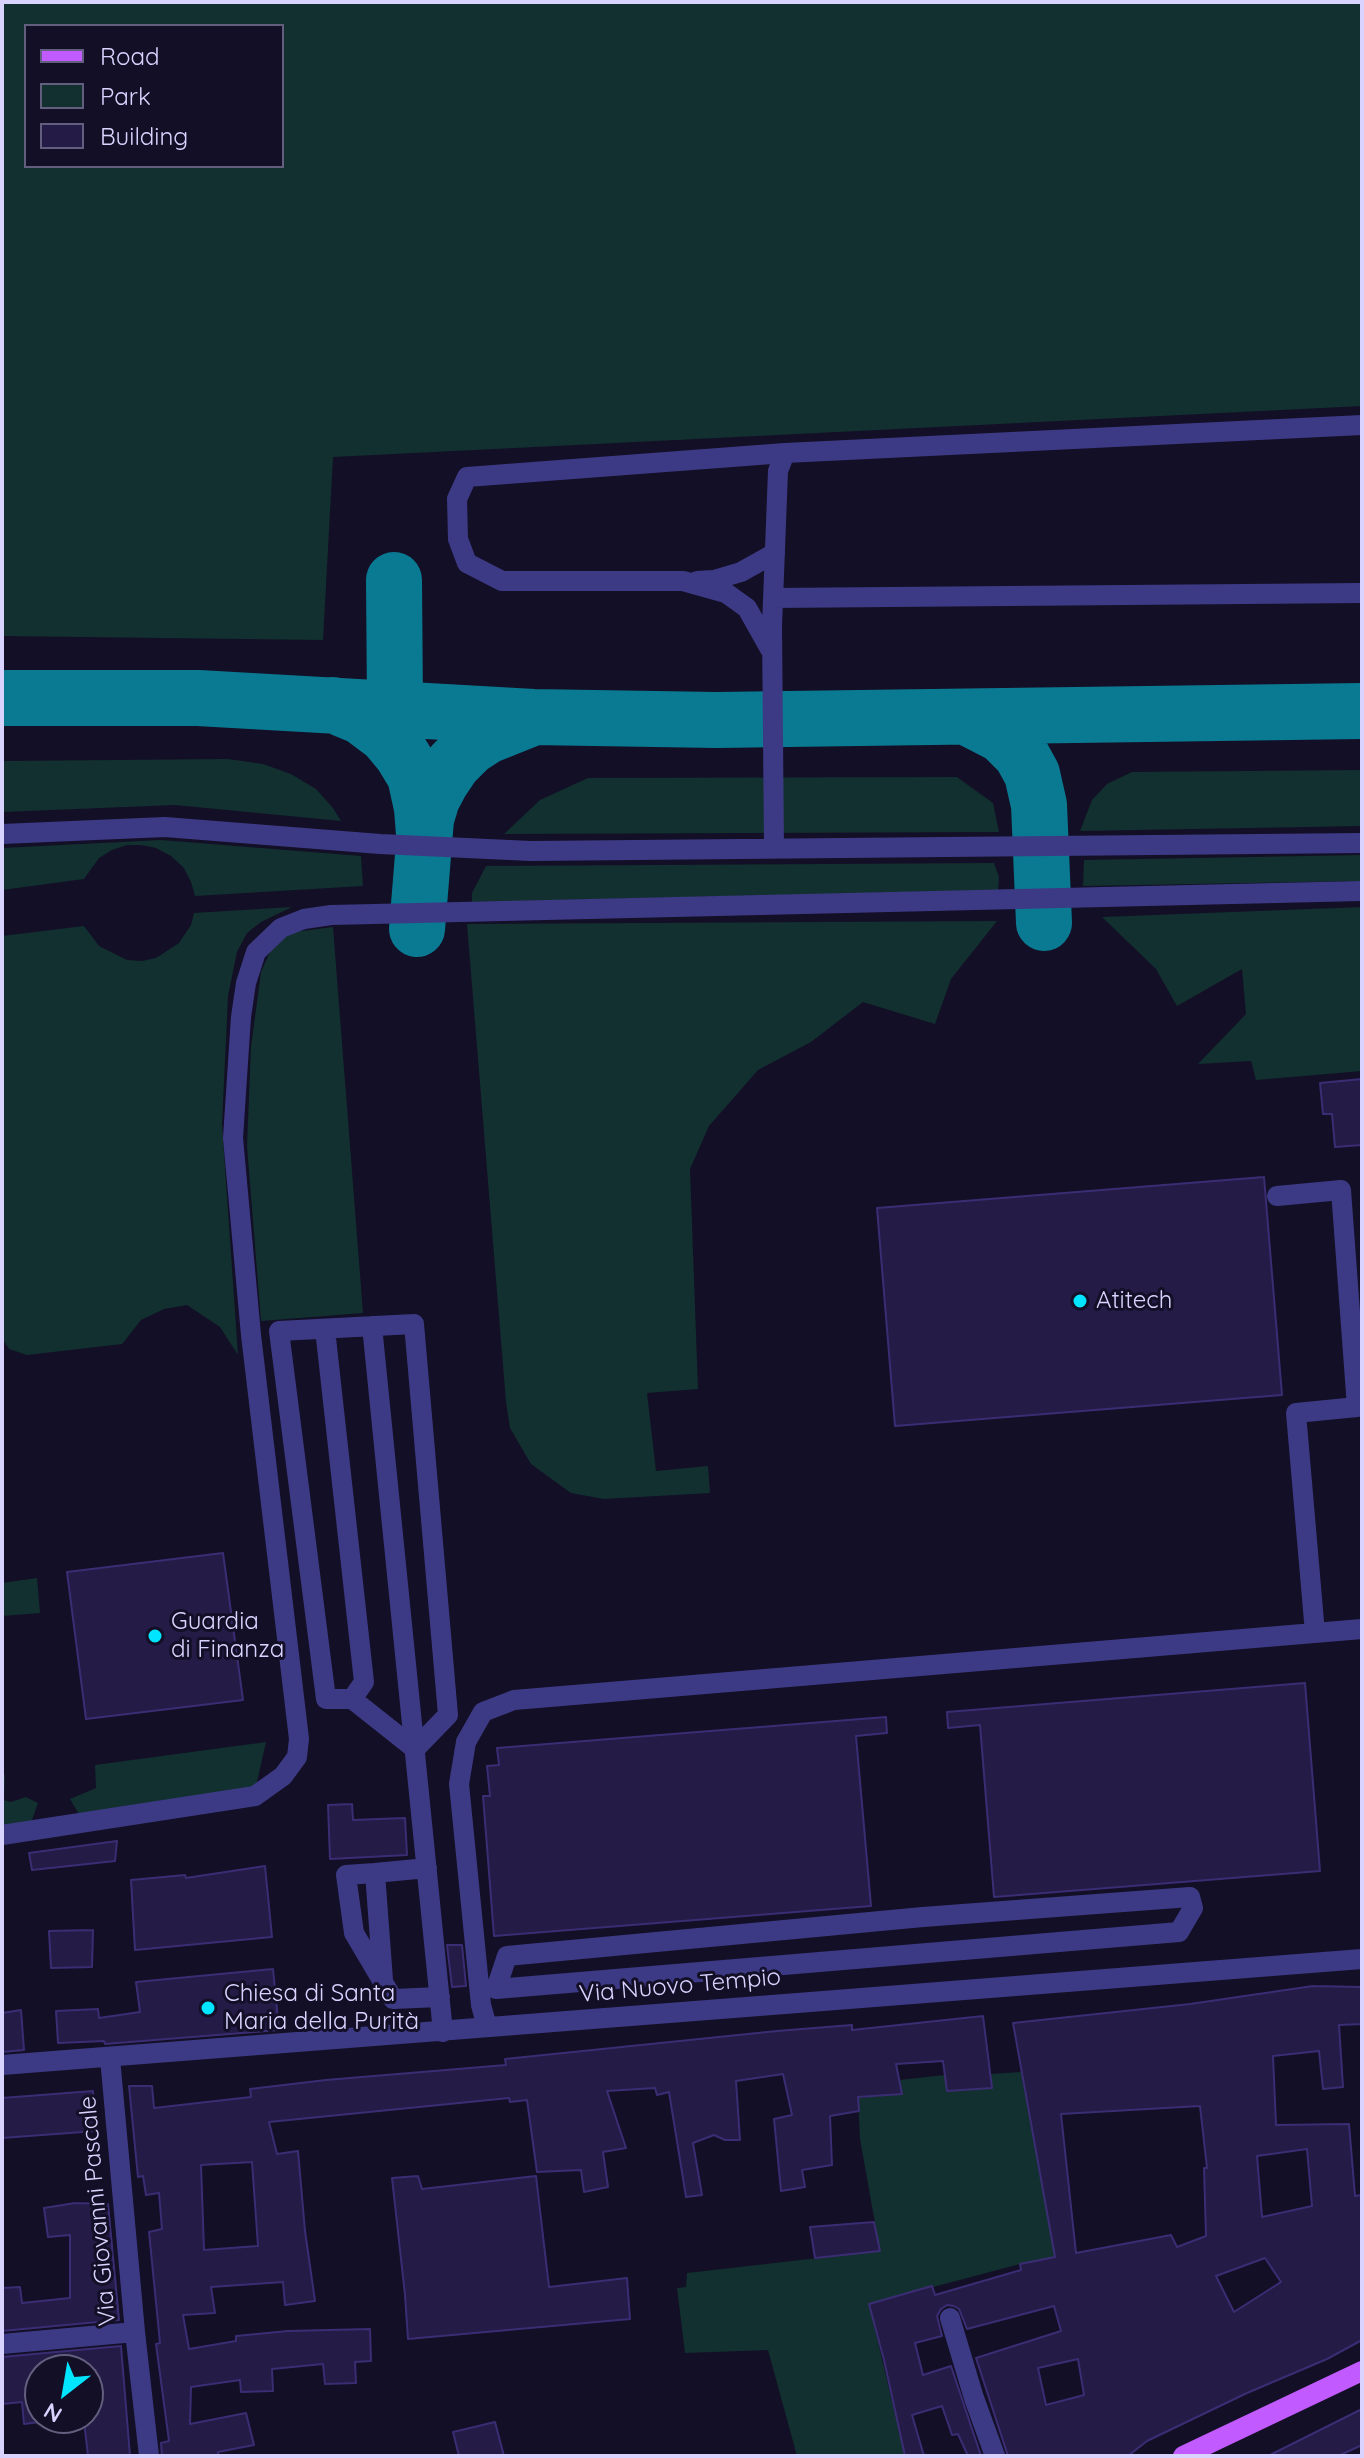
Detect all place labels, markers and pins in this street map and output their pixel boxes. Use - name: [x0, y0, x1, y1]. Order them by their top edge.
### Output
- place label: Atitech: [1096, 1287, 1172, 1315]
- marker: Atitech: [1071, 1292, 1089, 1310]
- place label: Guardia di Finanza: [171, 1608, 284, 1664]
- marker: Guardia di Finanza: [146, 1627, 164, 1645]
- place label: Chiesa di Santa Maria della Purità: [224, 1980, 419, 2036]
- marker: Chiesa di Santa Maria della Purità: [199, 1999, 217, 2017]

